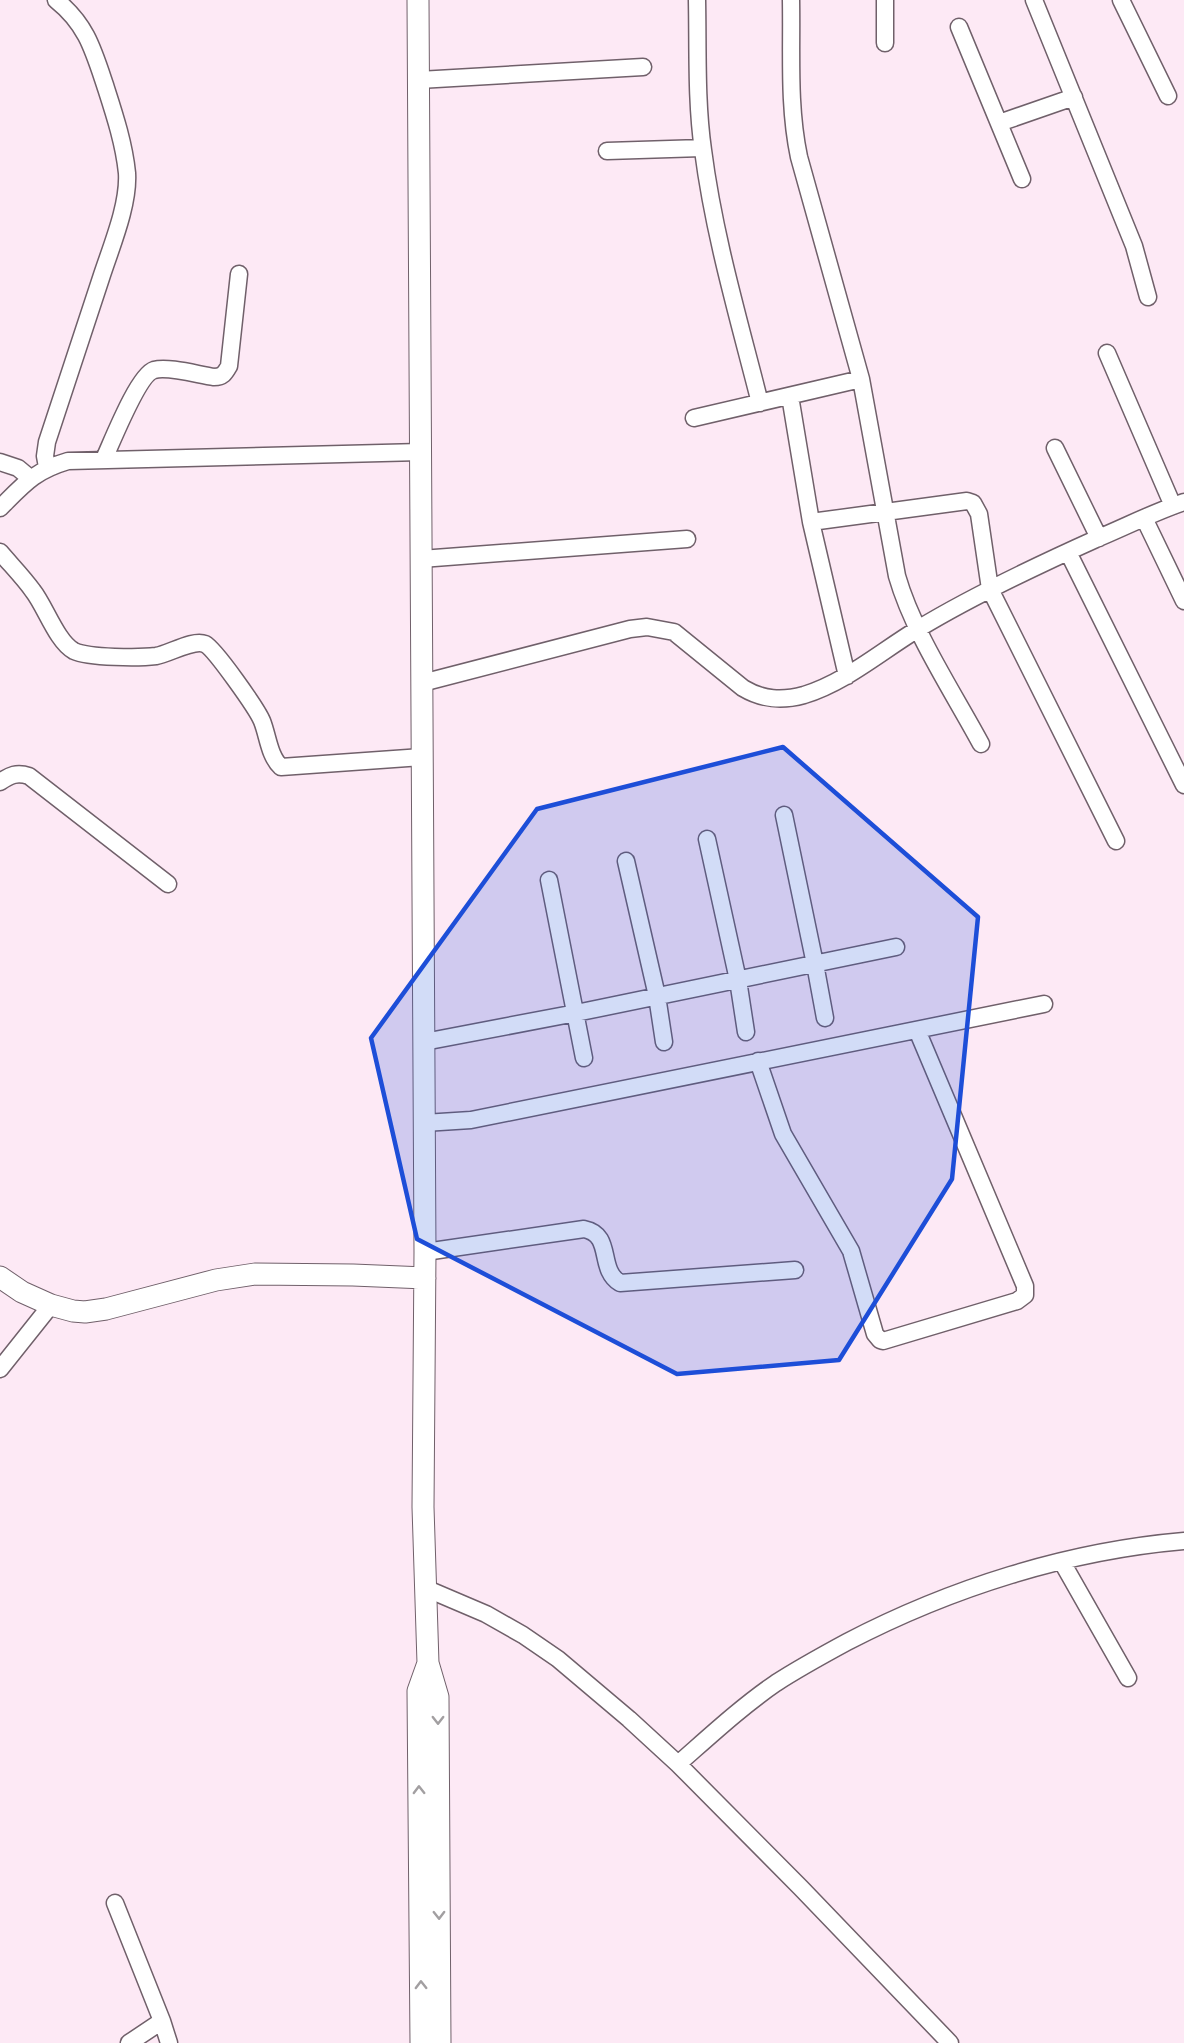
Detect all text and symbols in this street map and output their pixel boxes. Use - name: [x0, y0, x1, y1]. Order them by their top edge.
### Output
- one-way arrow: [432, 1715, 444, 1724]
- one-way arrow: [413, 1785, 425, 1794]
- one-way arrow: [433, 1910, 445, 1919]
- one-way arrow: [415, 1980, 427, 1989]

